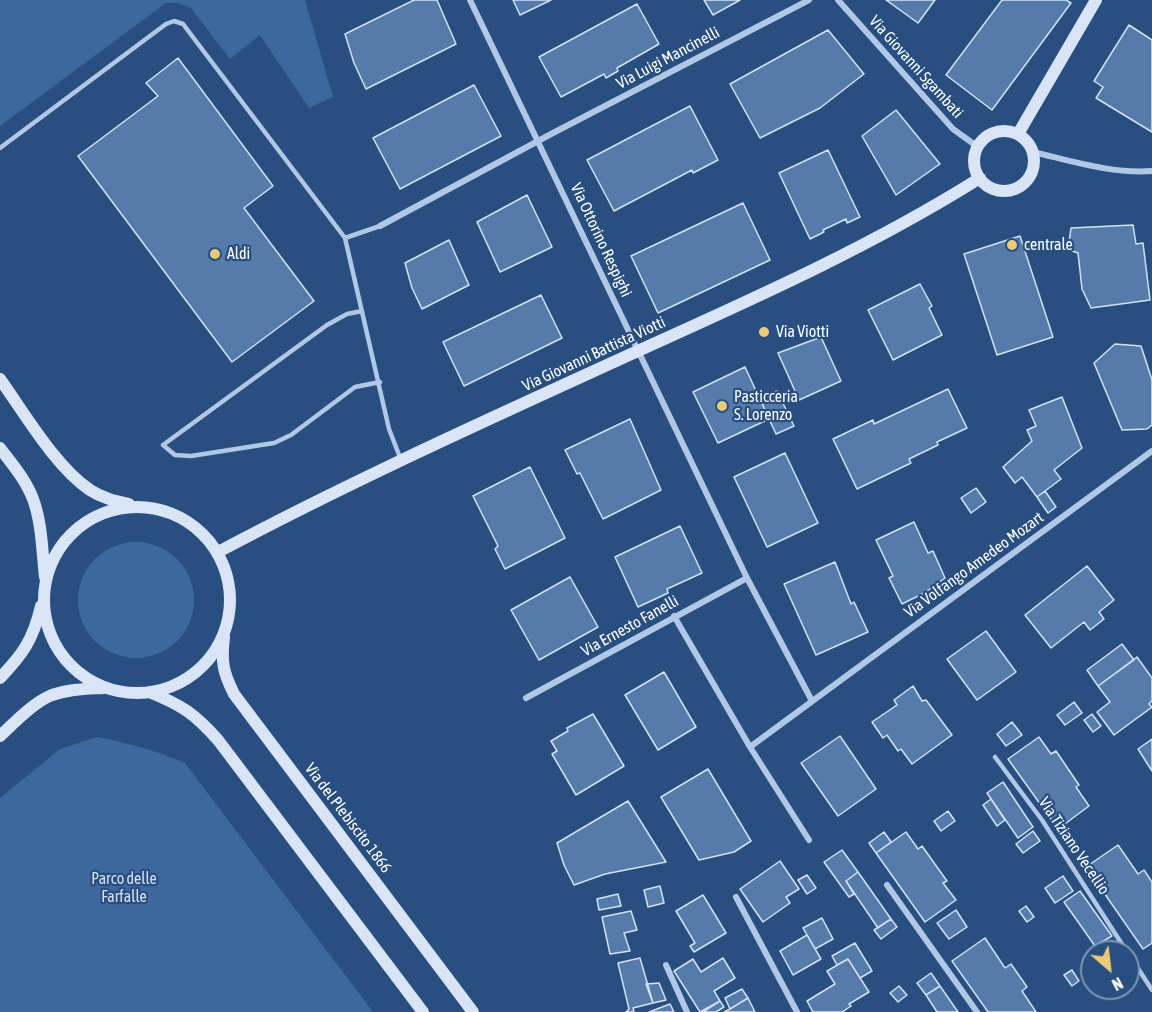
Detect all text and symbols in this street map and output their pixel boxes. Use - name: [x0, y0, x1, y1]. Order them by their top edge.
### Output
- street label: Via Giovanni Sgambati: [865, 12, 967, 122]
- street label: Via Luigi Mancinelli: [613, 23, 723, 93]
- street label: Via Ottorino Respighi: [566, 180, 636, 300]
- place label: centrale: [1024, 235, 1073, 255]
- marker: centrale: [1005, 238, 1019, 252]
- place label: Aldi: [227, 244, 250, 264]
- marker: Aldi: [208, 247, 222, 261]
- street label: Via Giovanni Battista Viotti: [519, 312, 669, 396]
- place label: Via Viotti: [776, 322, 829, 342]
- marker: Via Viotti: [757, 325, 771, 339]
- place label: Pasticceria S. Lorenzo: [734, 387, 798, 425]
- marker: Pasticceria S. Lorenzo: [715, 399, 729, 413]
- street label: Via Volfango Amedeo Mozart: [901, 508, 1047, 622]
- street label: Via Ernesto Fanelli: [578, 591, 682, 661]
- street label: Via del Plebiscito 1866: [301, 759, 395, 877]
- street label: Via Tiziano Vecellio: [1034, 794, 1114, 898]
- park label: Parco delle Farfalle: [91, 869, 157, 907]
- north arrow: [1080, 940, 1140, 1000]
- text: N: [1109, 974, 1126, 994]

